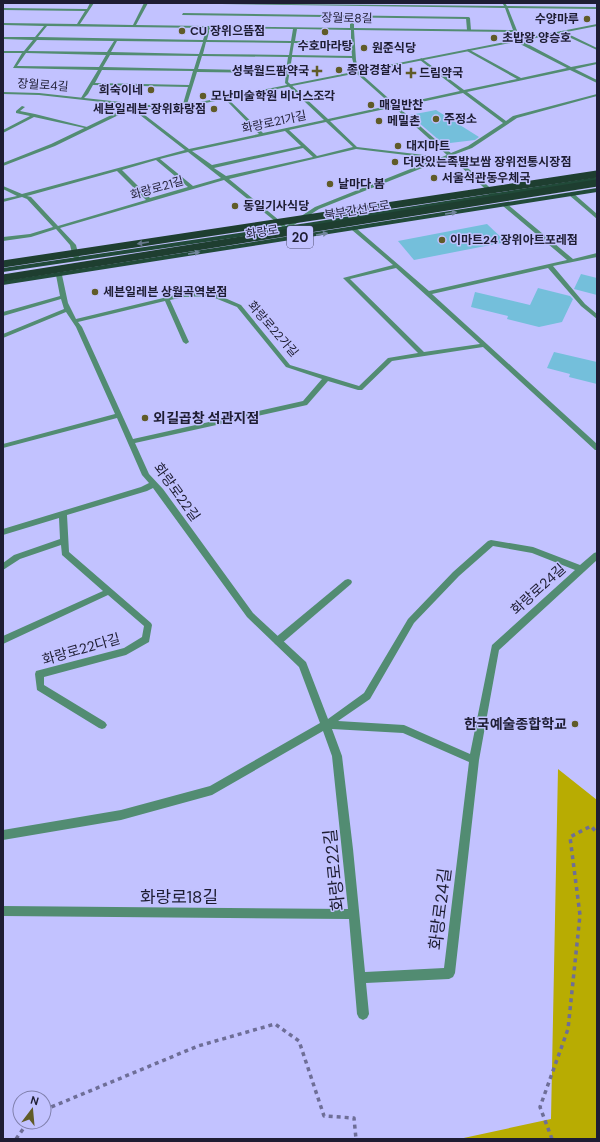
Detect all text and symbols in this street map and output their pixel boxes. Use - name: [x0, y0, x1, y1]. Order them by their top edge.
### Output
- street label: 장월로8길: [321, 10, 373, 26]
- place label: 수양마루: [535, 11, 579, 27]
- marker: 수양마루: [582, 14, 592, 24]
- place label: CU 장위으뜸점: [190, 23, 265, 39]
- marker: CU 장위으뜸점: [177, 26, 187, 36]
- marker: 수호마라탕: [320, 27, 330, 37]
- place label: 초밥왕 양승호: [502, 30, 571, 46]
- marker: 초밥왕 양승호: [489, 33, 499, 43]
- place label: 수호마라탕: [297, 38, 353, 54]
- place label: 원준식당: [372, 40, 416, 56]
- marker: 원준식당: [359, 43, 369, 53]
- place label: 종암경찰서: [347, 62, 402, 78]
- place label: 성북월드팜약국: [232, 63, 309, 79]
- marker: 종암경찰서: [334, 65, 344, 75]
- place label: 드림약국: [419, 65, 463, 81]
- marker: 성북월드팜약국: [312, 66, 322, 76]
- marker: 드림약국: [406, 68, 416, 78]
- street label: 장월로4길: [17, 75, 69, 95]
- place label: 희숙이네: [99, 82, 143, 98]
- marker: 희숙이네: [146, 85, 156, 95]
- place label: 모난미술학원 비너스조각: [211, 88, 335, 104]
- marker: 모난미술학원 비너스조각: [198, 91, 208, 101]
- place label: 매일반찬: [379, 97, 423, 113]
- marker: 매일반찬: [366, 100, 376, 110]
- place label: 세븐일레븐 장위화랑점: [93, 101, 206, 117]
- marker: 세븐일레븐 장위화랑점: [209, 104, 219, 114]
- street label: 화랑로21가길: [240, 107, 308, 137]
- place label: 주정소: [444, 111, 477, 127]
- place label: 메밀촌: [387, 113, 420, 129]
- marker: 주정소: [431, 114, 441, 124]
- marker: 메밀촌: [374, 116, 384, 126]
- place label: 대지마트: [406, 138, 450, 154]
- marker: 대지마트: [393, 141, 403, 151]
- place label: 더맛있는족발보쌈 장위전통시장점: [403, 154, 571, 170]
- marker: 더맛있는족발보쌈 장위전통시장점: [390, 157, 400, 167]
- place label: 서울석관동우체국: [442, 170, 530, 186]
- street label: 화랑로21길: [128, 173, 186, 203]
- marker: 서울석관동우체국: [429, 173, 439, 183]
- place label: 날마다 봄: [338, 176, 385, 192]
- marker: 날마다 봄: [325, 179, 335, 189]
- street label: 북부간선도로: [323, 197, 391, 223]
- place label: 동일기사식당: [243, 198, 309, 214]
- marker: 동일기사식당: [230, 201, 240, 211]
- one-way arrow: [445, 210, 457, 216]
- street label: 화랑로: [244, 222, 280, 242]
- road number: 20: [287, 226, 313, 248]
- one-way arrow: [316, 231, 328, 237]
- place label: 이마트24 장위아트포레점: [450, 232, 578, 248]
- marker: 이마트24 장위아트포레점: [437, 235, 447, 245]
- one-way arrow: [137, 240, 149, 246]
- one-way arrow: [188, 250, 200, 256]
- place label: 세븐일레븐 상월곡역본점: [103, 284, 227, 300]
- marker: 세븐일레븐 상월곡역본점: [90, 287, 100, 297]
- street label: 화랑로22가길: [244, 298, 302, 360]
- place label: 외길곱창 석관지점: [153, 409, 259, 427]
- marker: 외길곱창 석관지점: [140, 413, 150, 423]
- street label: 화랑로22길: [150, 459, 204, 525]
- street label: 화랑로24길: [507, 560, 569, 618]
- street label: 화랑로22다길: [40, 629, 122, 669]
- place label: 한국예술종합학교: [464, 715, 567, 733]
- marker: 한국예술종합학교: [570, 719, 580, 729]
- street label: 화랑로22길: [319, 828, 349, 912]
- street label: 화랑로24길: [424, 867, 456, 951]
- street label: 화랑로18길: [140, 886, 218, 908]
- north arrow: [12, 1090, 52, 1130]
- text: N: [29, 1093, 41, 1108]

